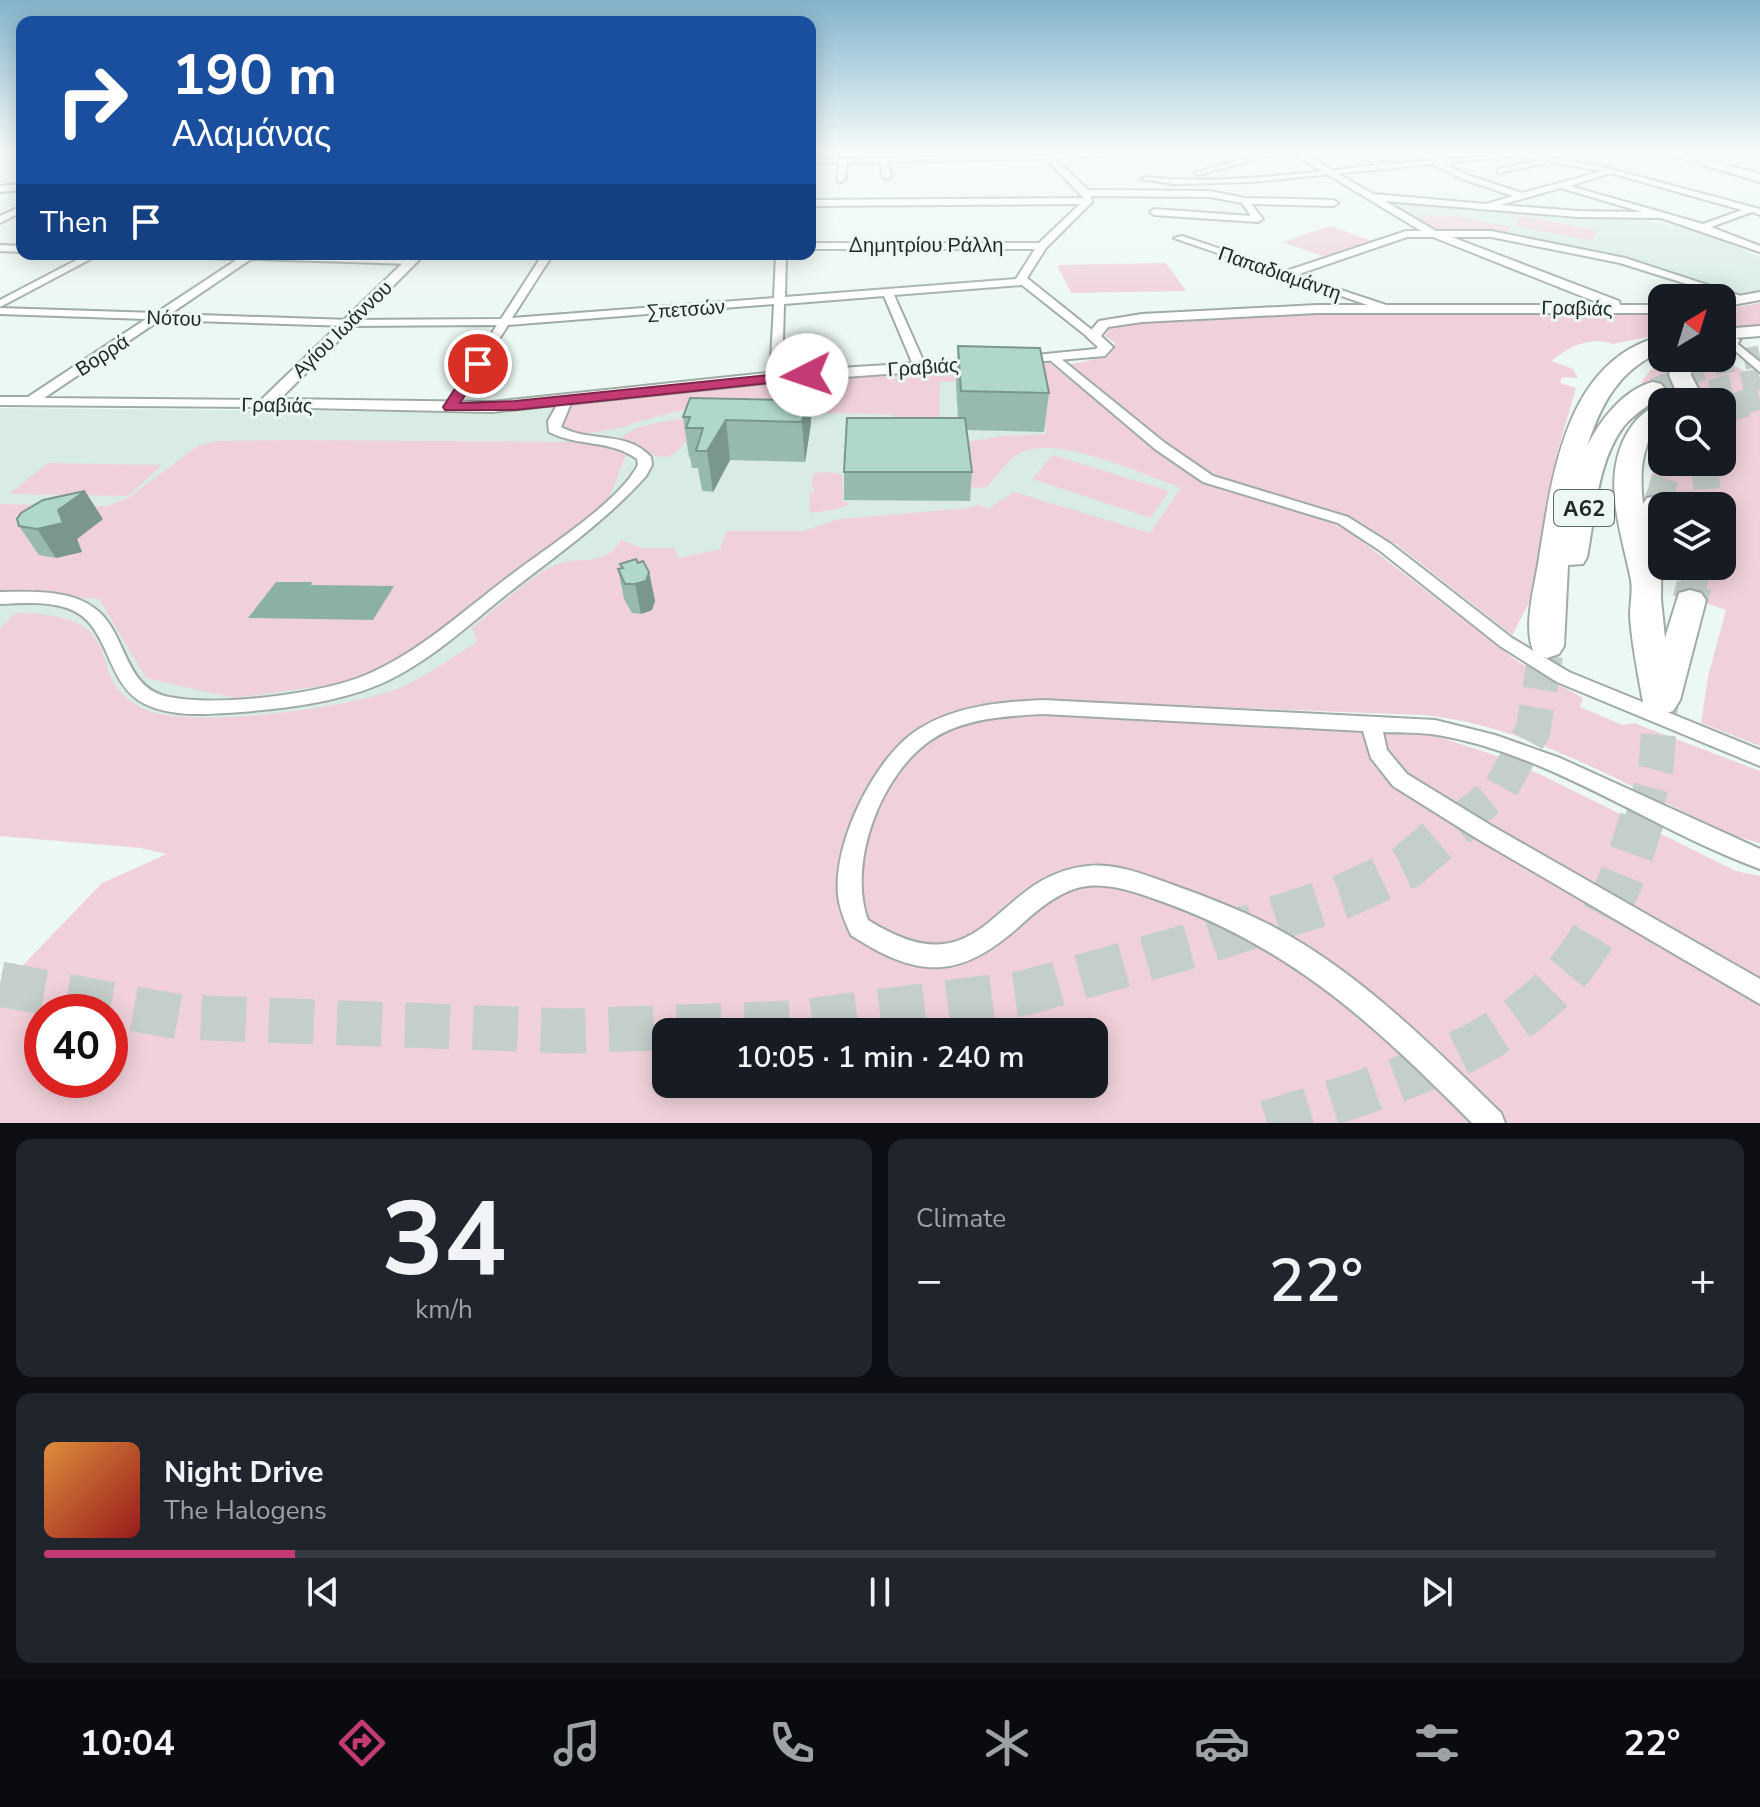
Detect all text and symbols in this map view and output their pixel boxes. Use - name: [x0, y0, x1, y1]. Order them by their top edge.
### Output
- text: 190 m: [172, 37, 337, 114]
- icon: right: [40, 48, 144, 152]
- text: Αλαμάνας: [172, 110, 331, 159]
- icon: arrive: [124, 200, 168, 244]
- text: Then: [40, 202, 108, 243]
- street label: Δημητρίου Ράλλη: [849, 232, 1004, 259]
- street label: Παπαδιαμάντη: [1215, 240, 1345, 307]
- street label: Αγίου Ιωάννου: [286, 275, 398, 384]
- north arrow: [1648, 284, 1736, 372]
- map controls: [1648, 284, 1736, 580]
- street label: Σπετσών: [646, 293, 726, 326]
- street label: Γραβιάς: [1541, 294, 1613, 323]
- street label: Νότου: [146, 304, 202, 333]
- street label: Βορρά: [70, 328, 134, 383]
- pin: [444, 330, 512, 398]
- position arrow: [765, 333, 849, 417]
- icon: arrive: [456, 342, 500, 386]
- street label: Γραβιάς: [887, 352, 960, 383]
- button: search: [1648, 388, 1736, 476]
- street label: Γραβιάς: [241, 391, 313, 420]
- road number: Α62: [1554, 490, 1614, 526]
- button: layers: [1648, 492, 1736, 580]
- speed limit sign: 40: [24, 994, 128, 1098]
- text: 10:05 · 1 min · 240 m: [735, 1037, 1025, 1078]
- text: 34: [382, 1169, 506, 1311]
- text: Climate: [916, 1201, 1006, 1236]
- text: 22°: [1269, 1240, 1363, 1322]
- text: −: [916, 1251, 942, 1311]
- text: +: [1690, 1251, 1716, 1311]
- text: km/h: [415, 1292, 473, 1327]
- text: Night Drive: [164, 1452, 323, 1493]
- text: The Halogens: [164, 1493, 327, 1528]
- icon: previous: [301, 1570, 345, 1614]
- icon: pause: [858, 1570, 902, 1614]
- icon: next: [1415, 1570, 1459, 1614]
- icon: directions: [334, 1715, 390, 1771]
- icon: music: [549, 1715, 605, 1771]
- icon: phone: [764, 1715, 820, 1771]
- icon: climate: [979, 1715, 1035, 1771]
- icon: car: [1194, 1715, 1250, 1771]
- icon: filters: [1409, 1715, 1465, 1771]
- text: 10:04: [79, 1719, 175, 1768]
- text: 22°: [1624, 1719, 1680, 1768]

